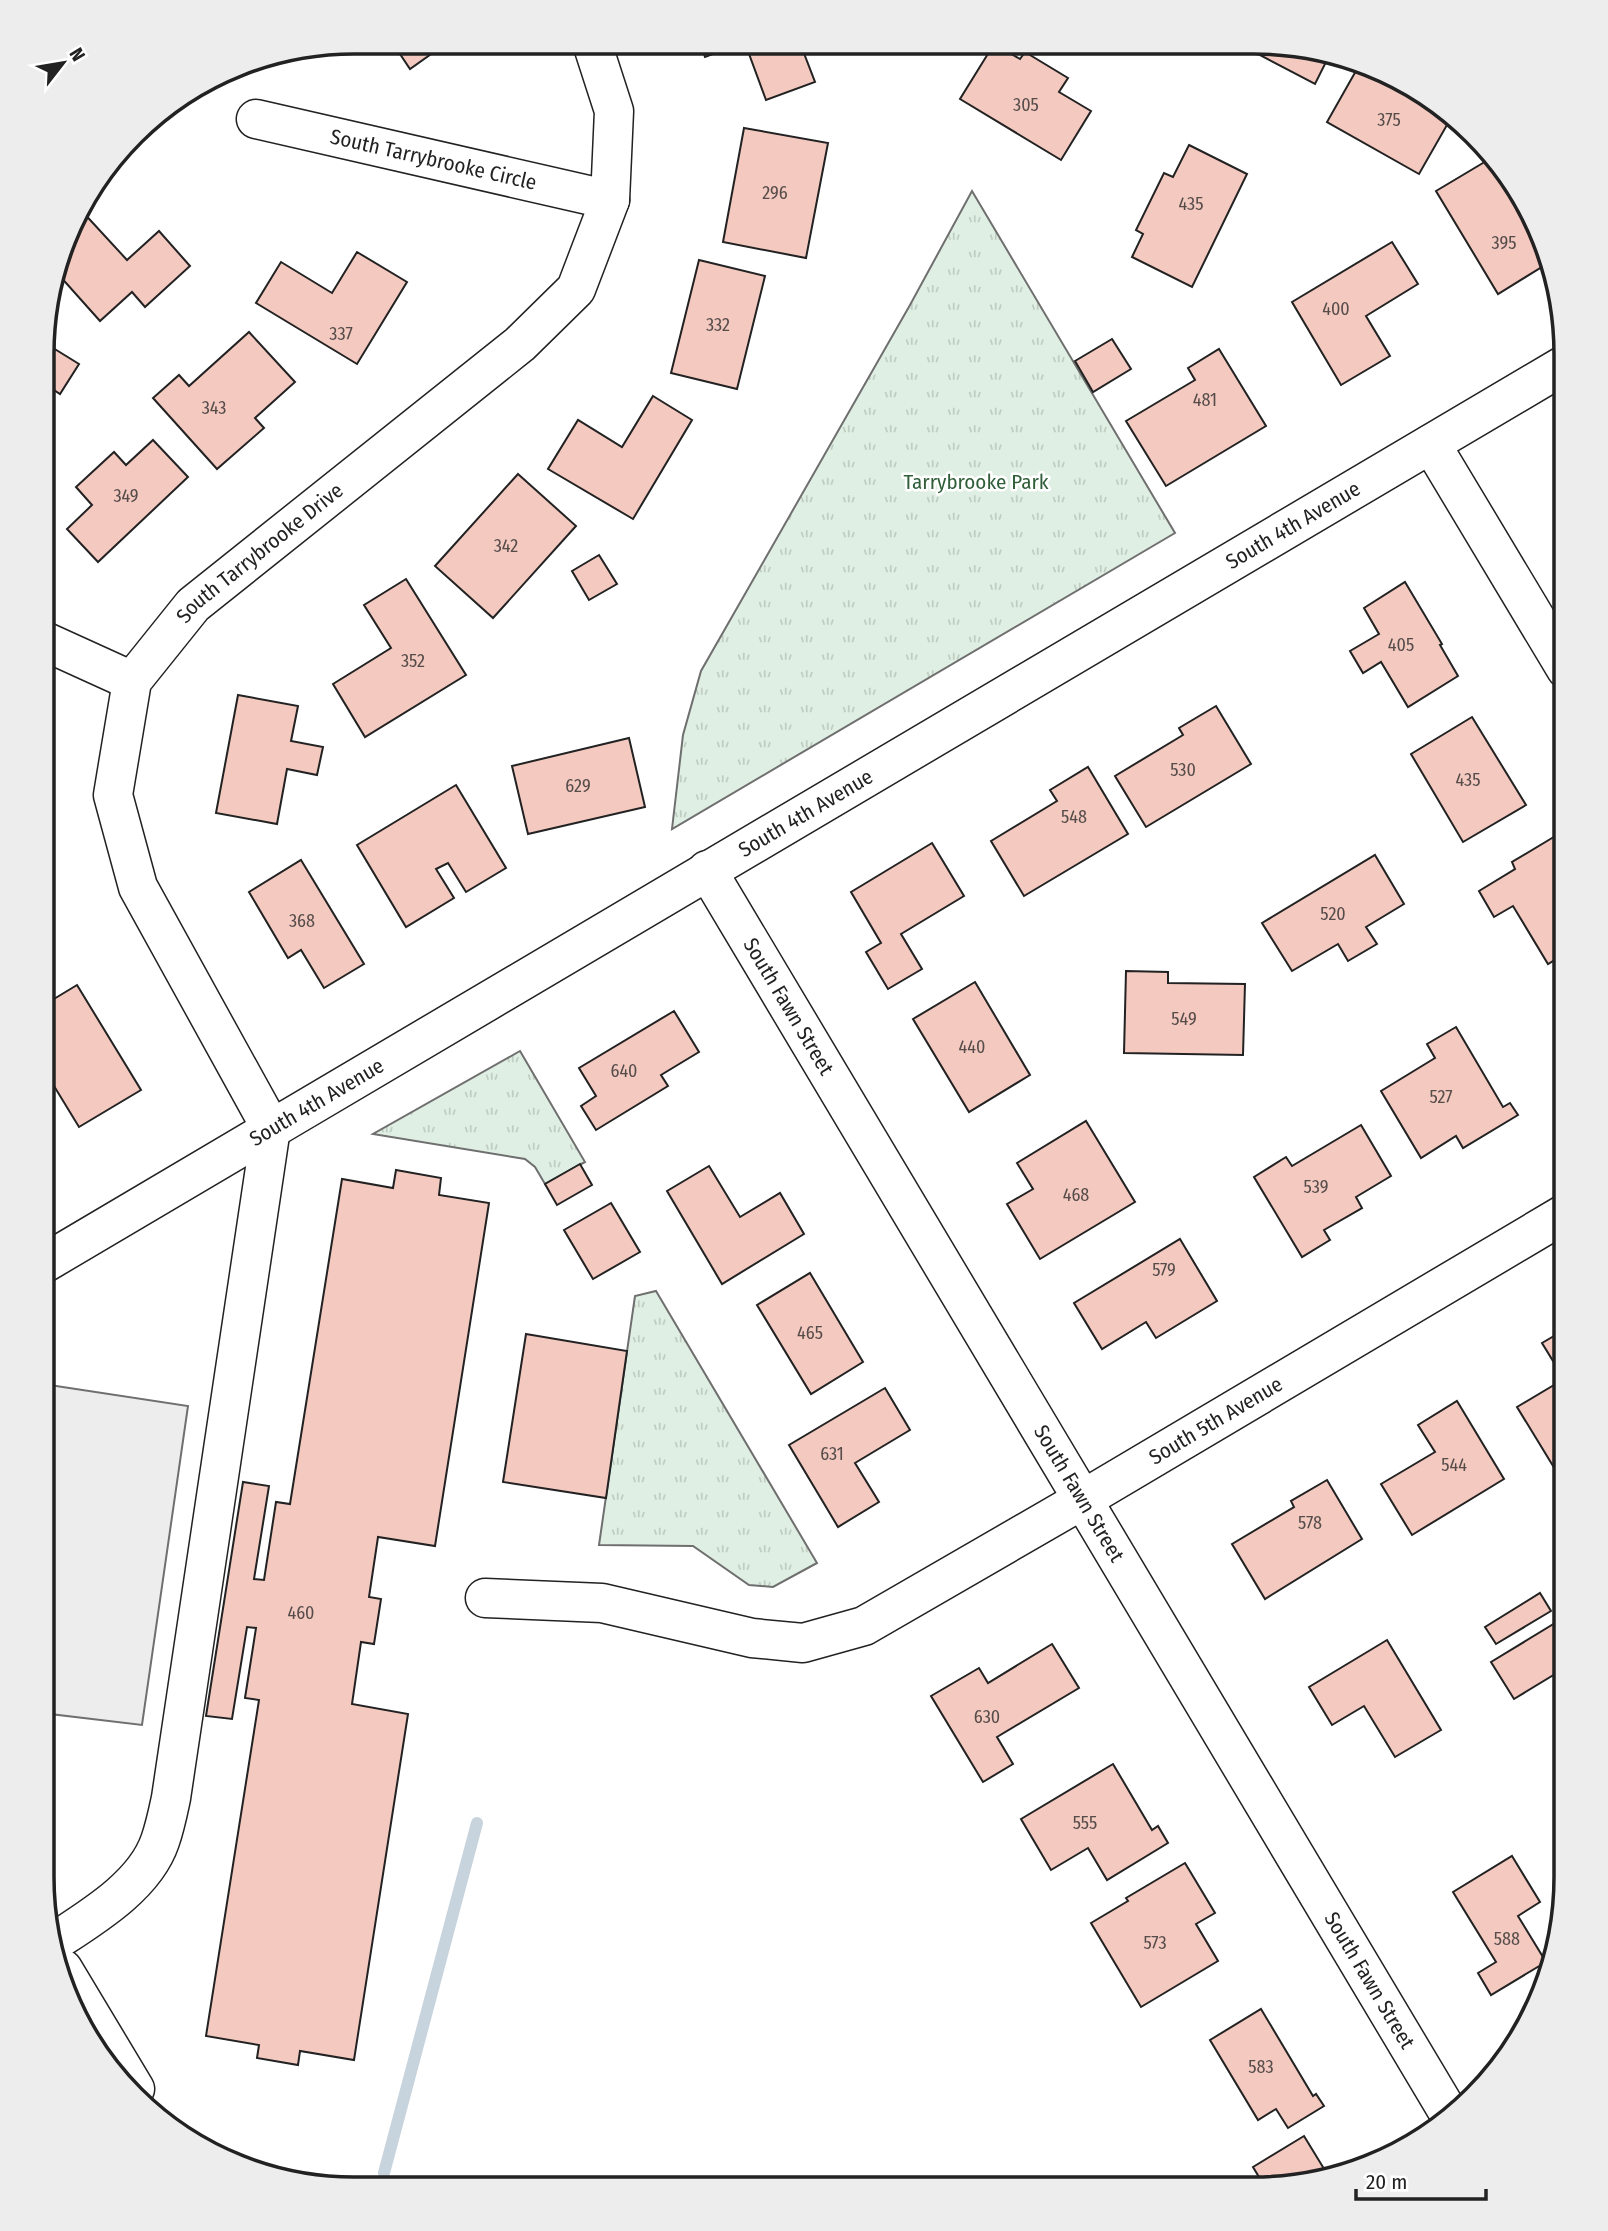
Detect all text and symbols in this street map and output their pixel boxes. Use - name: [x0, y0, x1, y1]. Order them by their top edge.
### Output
- north arrow: [28, 28, 98, 98]
- text: N: [64, 44, 90, 65]
- house number: 305: [1013, 94, 1039, 116]
- house number: 375: [1377, 109, 1401, 131]
- street label: South Tarrybrooke Circle: [328, 123, 539, 196]
- house number: 296: [762, 182, 788, 204]
- house number: 435: [1179, 193, 1203, 215]
- house number: 395: [1492, 232, 1516, 254]
- house number: 400: [1322, 298, 1350, 320]
- house number: 332: [706, 314, 730, 336]
- house number: 337: [329, 323, 353, 345]
- house number: 481: [1193, 389, 1217, 411]
- house number: 343: [202, 397, 226, 419]
- park label: Tarrybrooke Park: [903, 469, 1049, 495]
- street label: South 4th Avenue: [1221, 476, 1365, 575]
- street label: South Tarrybrooke Drive: [171, 477, 348, 628]
- house number: 349: [113, 485, 139, 507]
- house number: 342: [494, 535, 518, 557]
- house number: 405: [1388, 634, 1414, 656]
- house number: 352: [401, 650, 425, 672]
- house number: 530: [1170, 759, 1196, 781]
- street label: South 4th Avenue: [734, 764, 878, 863]
- house number: 435: [1456, 769, 1480, 791]
- house number: 629: [565, 775, 591, 797]
- house number: 548: [1061, 806, 1087, 828]
- house number: 520: [1320, 903, 1346, 925]
- house number: 368: [289, 910, 315, 932]
- street label: South Fawn Street: [738, 933, 839, 1080]
- house number: 549: [1171, 1008, 1197, 1030]
- house number: 440: [959, 1036, 985, 1058]
- street label: South 4th Avenue: [245, 1052, 389, 1152]
- house number: 640: [610, 1060, 638, 1082]
- house number: 527: [1429, 1086, 1453, 1108]
- house number: 539: [1304, 1176, 1328, 1198]
- house number: 468: [1063, 1184, 1089, 1206]
- house number: 579: [1152, 1259, 1176, 1281]
- house number: 465: [797, 1322, 823, 1344]
- street label: South 5th Avenue: [1144, 1371, 1287, 1470]
- street label: South Fawn Street: [1028, 1420, 1130, 1567]
- house number: 631: [820, 1443, 844, 1465]
- house number: 544: [1441, 1454, 1467, 1476]
- house number: 578: [1298, 1512, 1322, 1534]
- house number: 460: [287, 1602, 315, 1624]
- house number: 630: [974, 1706, 1000, 1728]
- house number: 555: [1073, 1812, 1097, 1834]
- street label: South Fawn Street: [1319, 1907, 1420, 2054]
- house number: 588: [1494, 1928, 1520, 1950]
- house number: 573: [1143, 1932, 1167, 1954]
- house number: 583: [1248, 2056, 1274, 2078]
- scale bar: [1356, 2158, 1486, 2202]
- text: 20 m: [1366, 2169, 1407, 2195]

